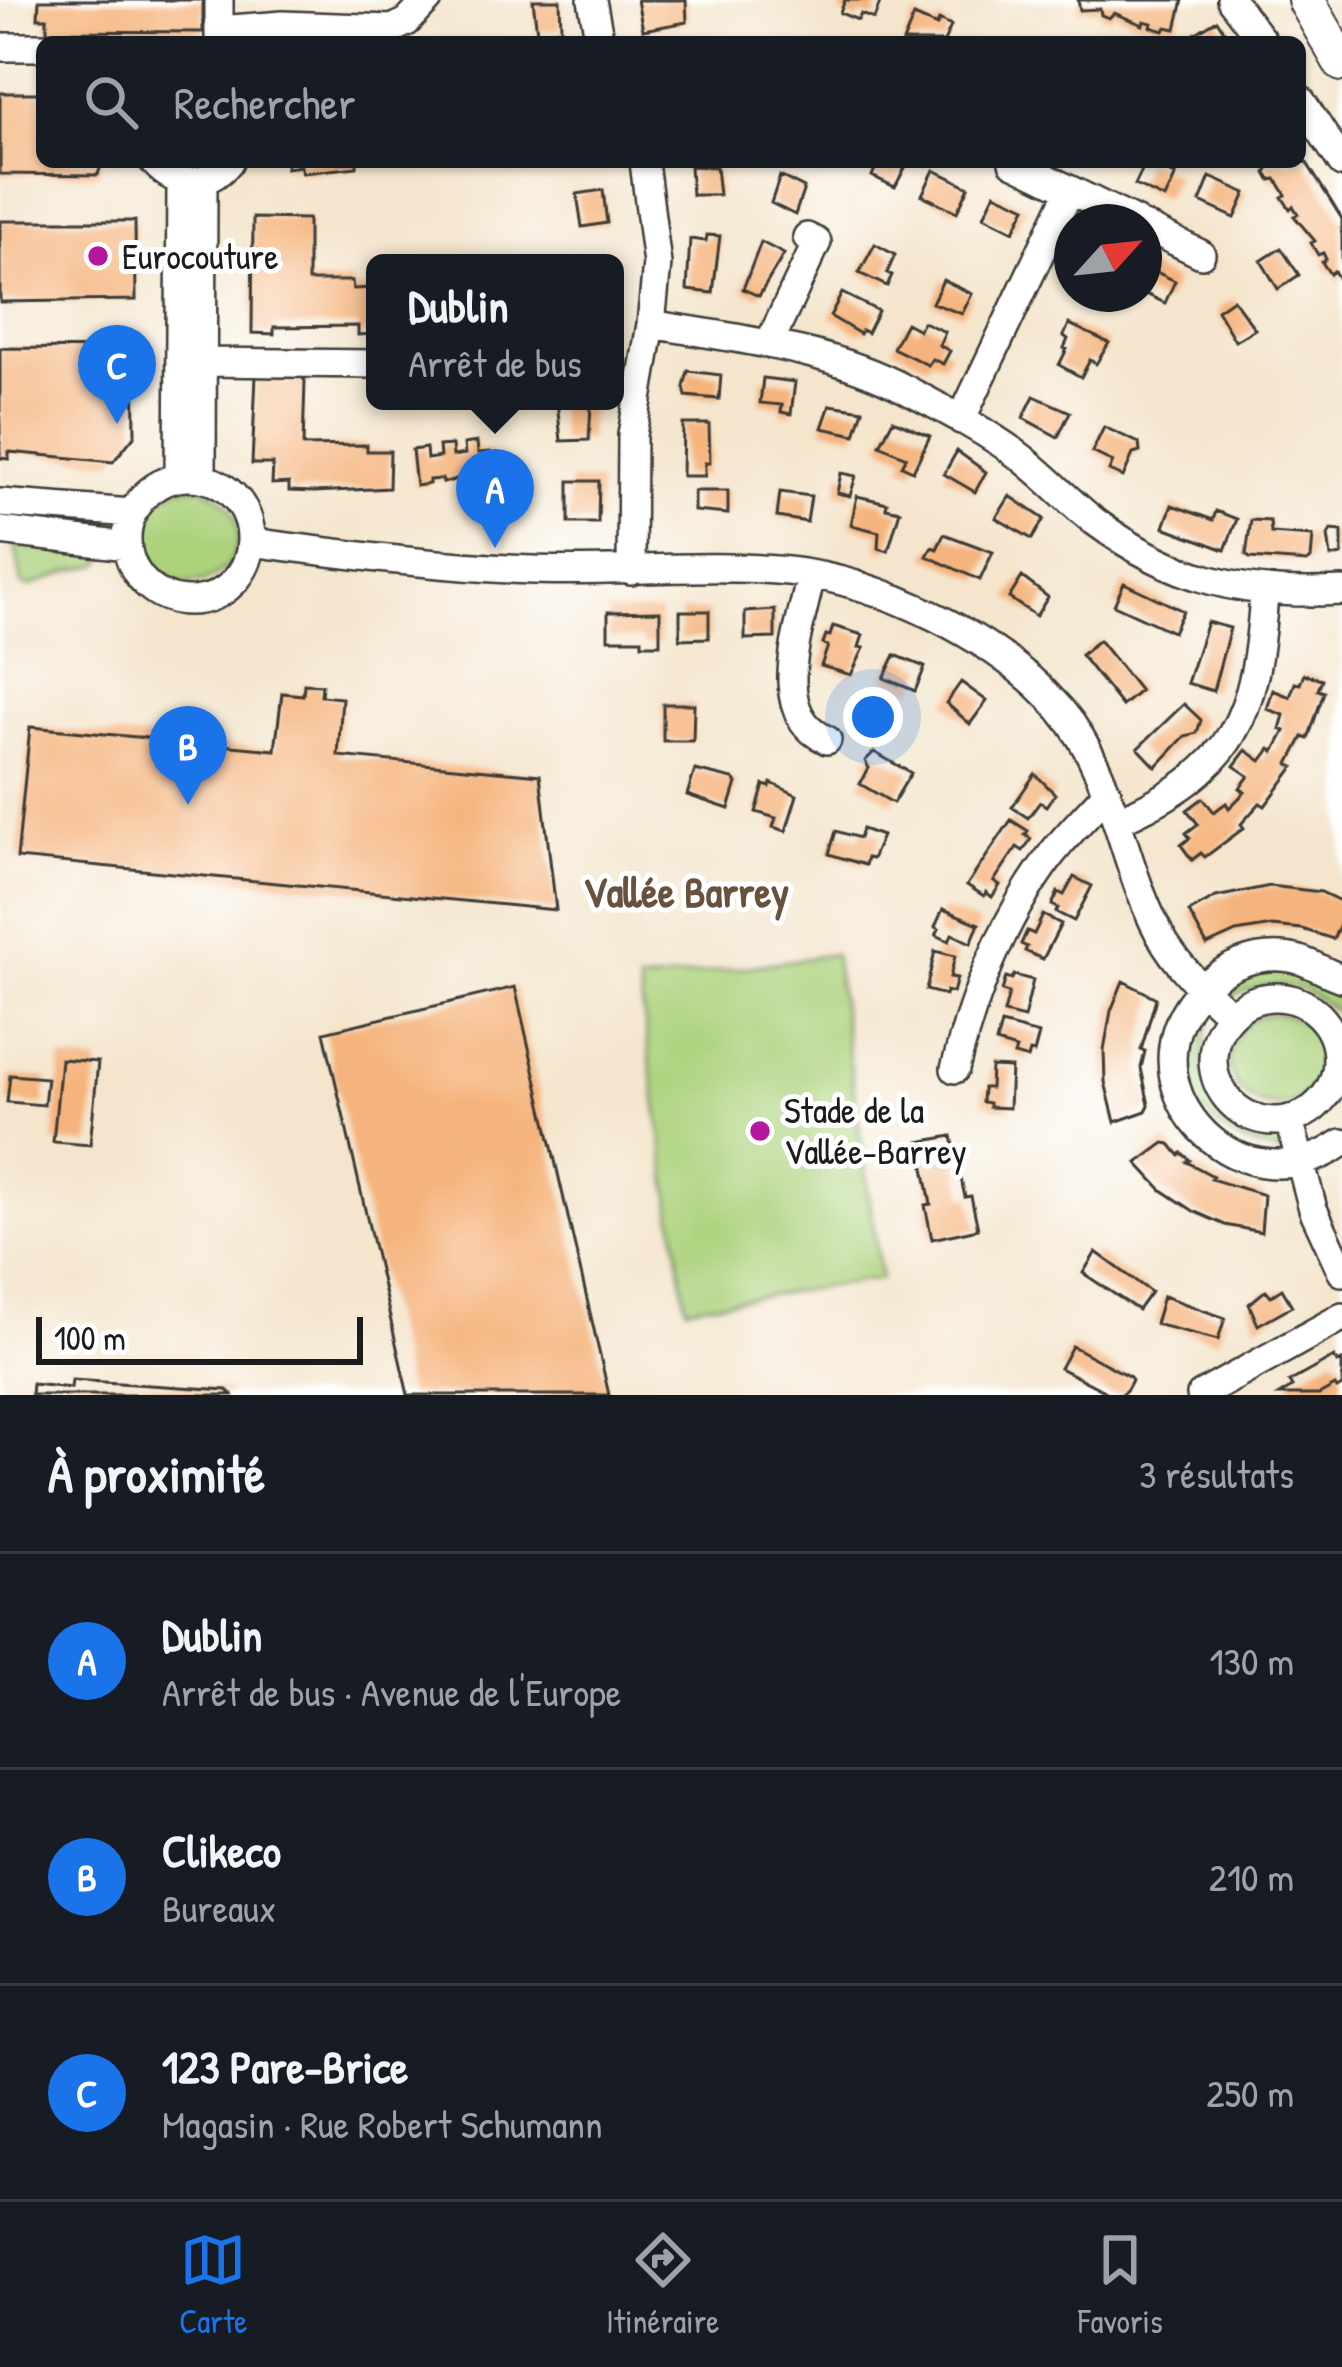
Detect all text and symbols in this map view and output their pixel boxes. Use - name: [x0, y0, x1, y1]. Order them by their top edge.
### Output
- search box: [36, 36, 1306, 168]
- icon: search: [78, 69, 144, 135]
- text: Rechercher: [174, 72, 356, 133]
- north arrow: [1054, 204, 1162, 312]
- place label: Eurocouture: [122, 231, 279, 280]
- marker: Eurocouture: [85, 243, 111, 269]
- popup: [366, 254, 624, 410]
- text: Dublin: [408, 275, 509, 336]
- pin: C: [78, 325, 156, 424]
- text: Arrêt de bus: [408, 336, 582, 389]
- pin: A: [456, 449, 534, 548]
- your location: [843, 687, 903, 747]
- pin: B: [149, 706, 227, 805]
- district label: Vallée Barrey: [583, 863, 789, 921]
- place label: Stade de la Vallée-Barrey: [784, 1085, 967, 1175]
- marker: Stade de la Vallée-Barrey: [747, 1118, 773, 1144]
- scale bar: [36, 1311, 363, 1364]
- text: 100 m: [54, 1316, 126, 1360]
- text: À proximité: [48, 1439, 265, 1508]
- text: 3 résultats: [1139, 1447, 1294, 1500]
- text: Dublin: [162, 1604, 262, 1665]
- text: A: [77, 1634, 97, 1687]
- text: 130 m: [1209, 1634, 1294, 1687]
- text: Arrêt de bus · Avenue de l'Europe: [162, 1665, 621, 1718]
- text: Clikeco: [162, 1820, 281, 1881]
- text: B: [77, 1850, 97, 1903]
- text: 210 m: [1209, 1850, 1294, 1903]
- text: Bureaux: [162, 1881, 276, 1934]
- text: 123 Pare-Brice: [162, 2036, 408, 2097]
- text: C: [76, 2066, 98, 2119]
- text: 250 m: [1206, 2066, 1294, 2119]
- text: Magasin · Rue Robert Schumann: [162, 2097, 603, 2150]
- tab: Carte: [179, 2227, 248, 2343]
- tab: Itinéraire: [606, 2227, 720, 2343]
- tab: Favoris: [1078, 2227, 1163, 2343]

